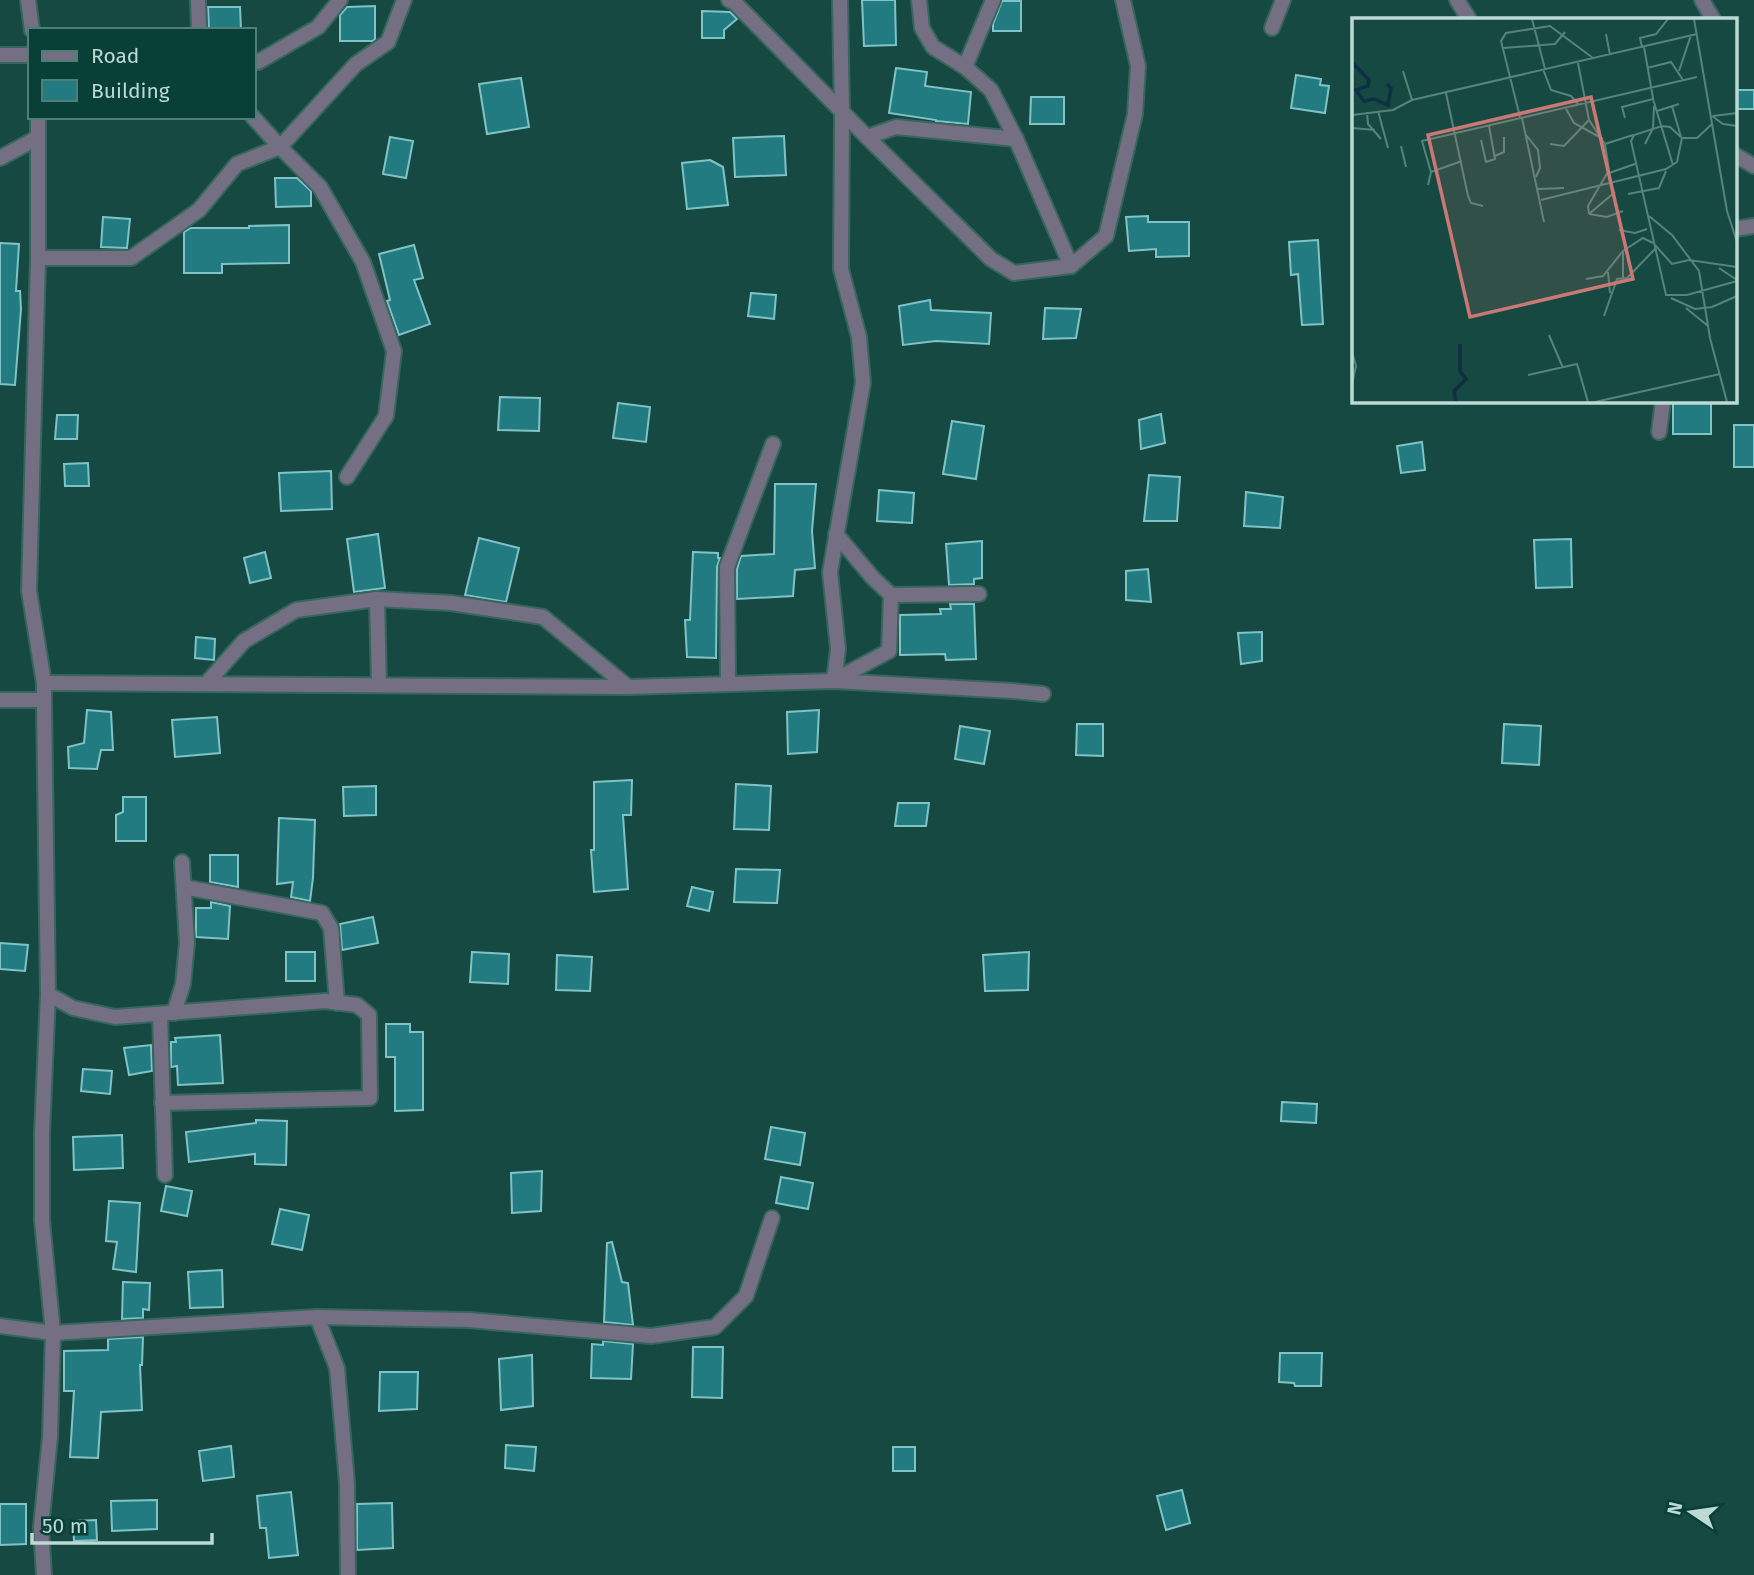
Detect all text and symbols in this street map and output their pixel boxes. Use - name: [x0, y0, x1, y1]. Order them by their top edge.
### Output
- inset map: [1352, 18, 1736, 402]
- legend: [28, 28, 256, 119]
- text: Road: [91, 43, 139, 69]
- text: Building: [91, 78, 170, 104]
- north arrow: [1656, 1477, 1726, 1547]
- text: N: [1662, 1500, 1688, 1517]
- scale bar: [32, 1502, 212, 1546]
- text: 50 m: [42, 1513, 88, 1539]

